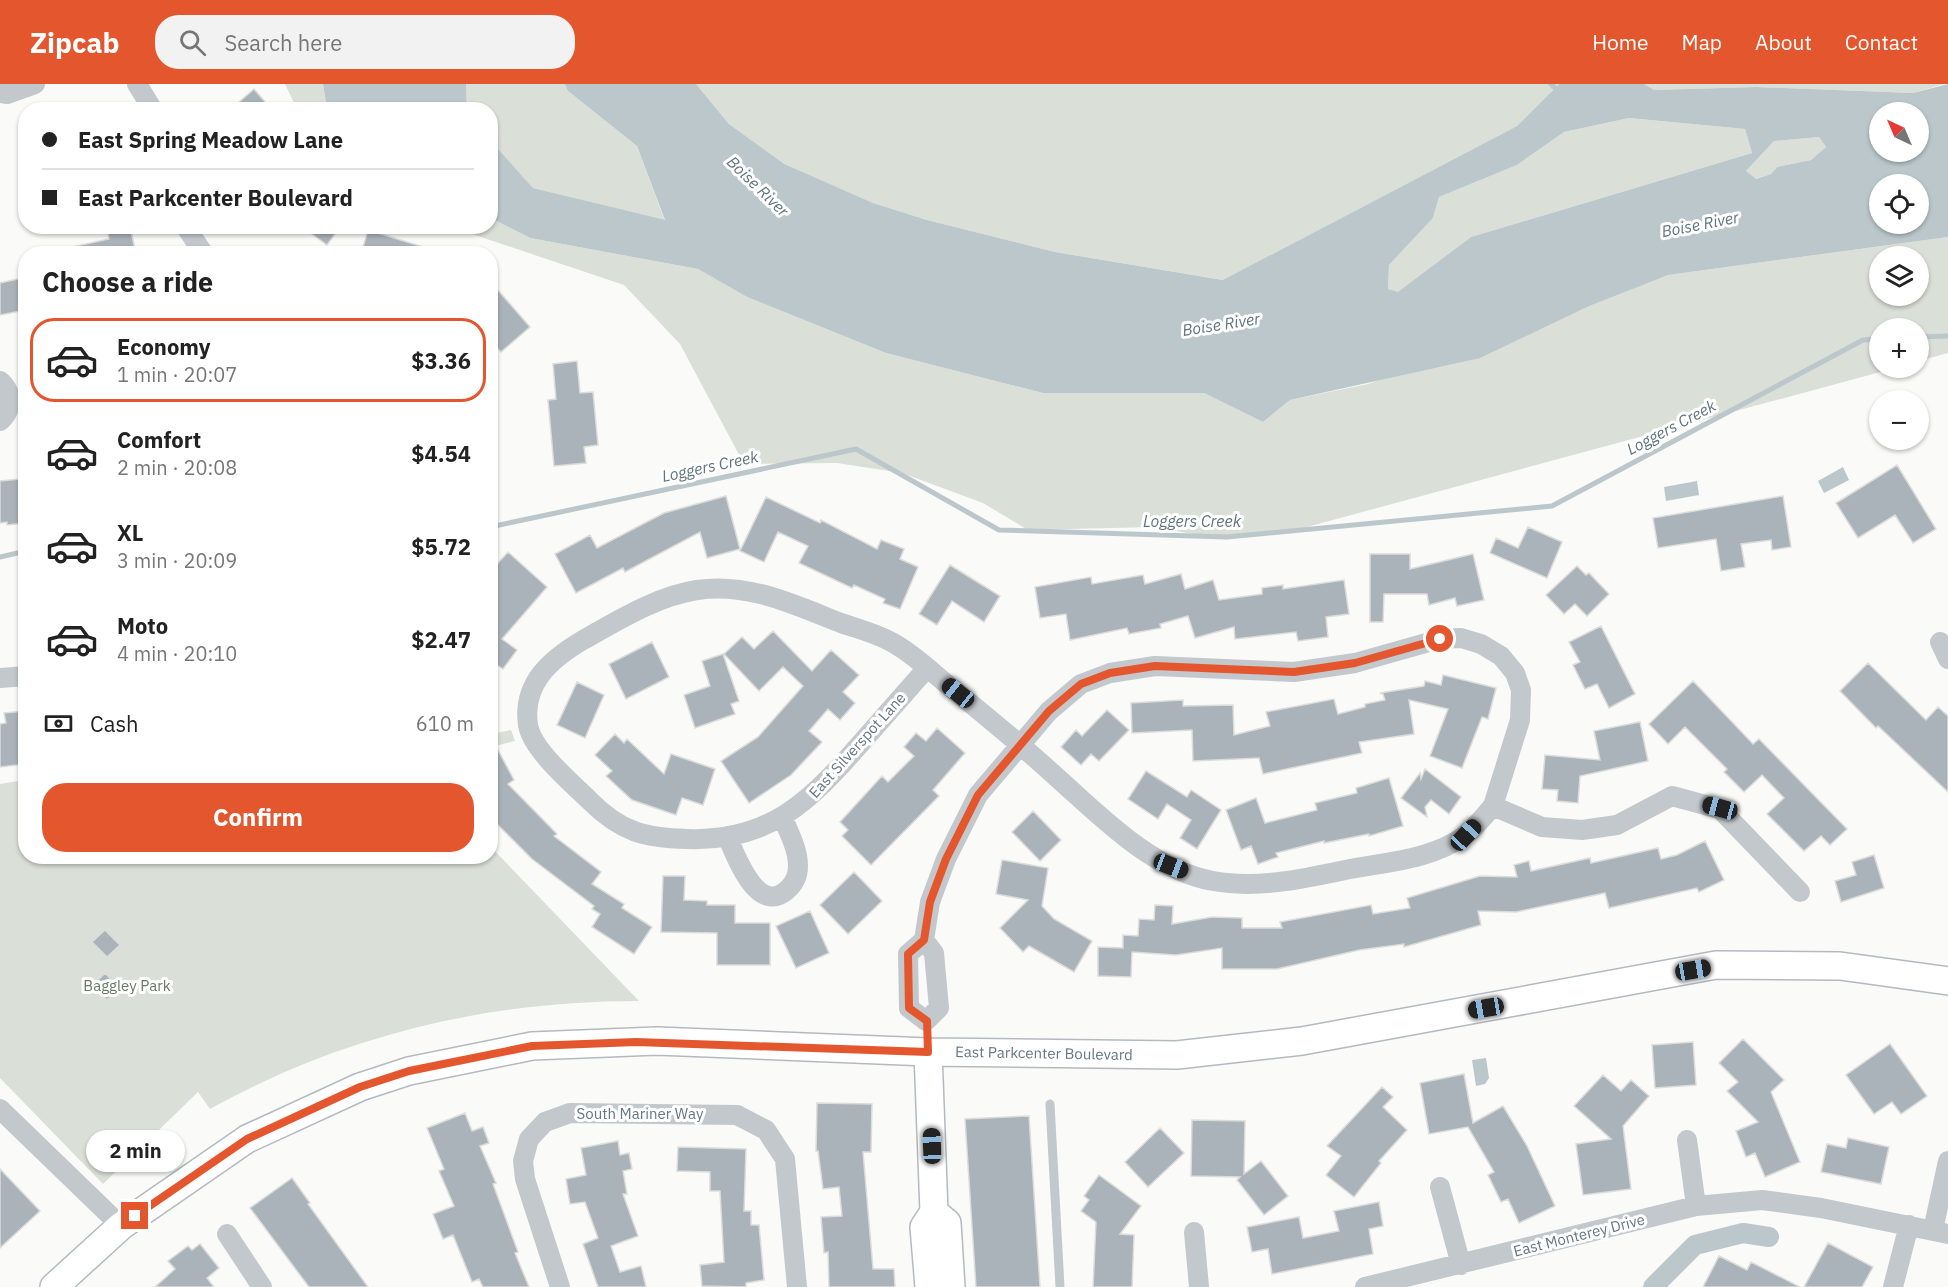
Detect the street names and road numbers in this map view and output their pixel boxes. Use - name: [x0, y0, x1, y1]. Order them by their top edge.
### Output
- street label: East Silverspot Lane: [805, 688, 909, 802]
- street label: East Parkcenter Boulevard: [955, 1042, 1133, 1064]
- street label: South Mariner Way: [577, 1104, 704, 1123]
- street label: East Monterey Drive: [1511, 1209, 1647, 1261]

